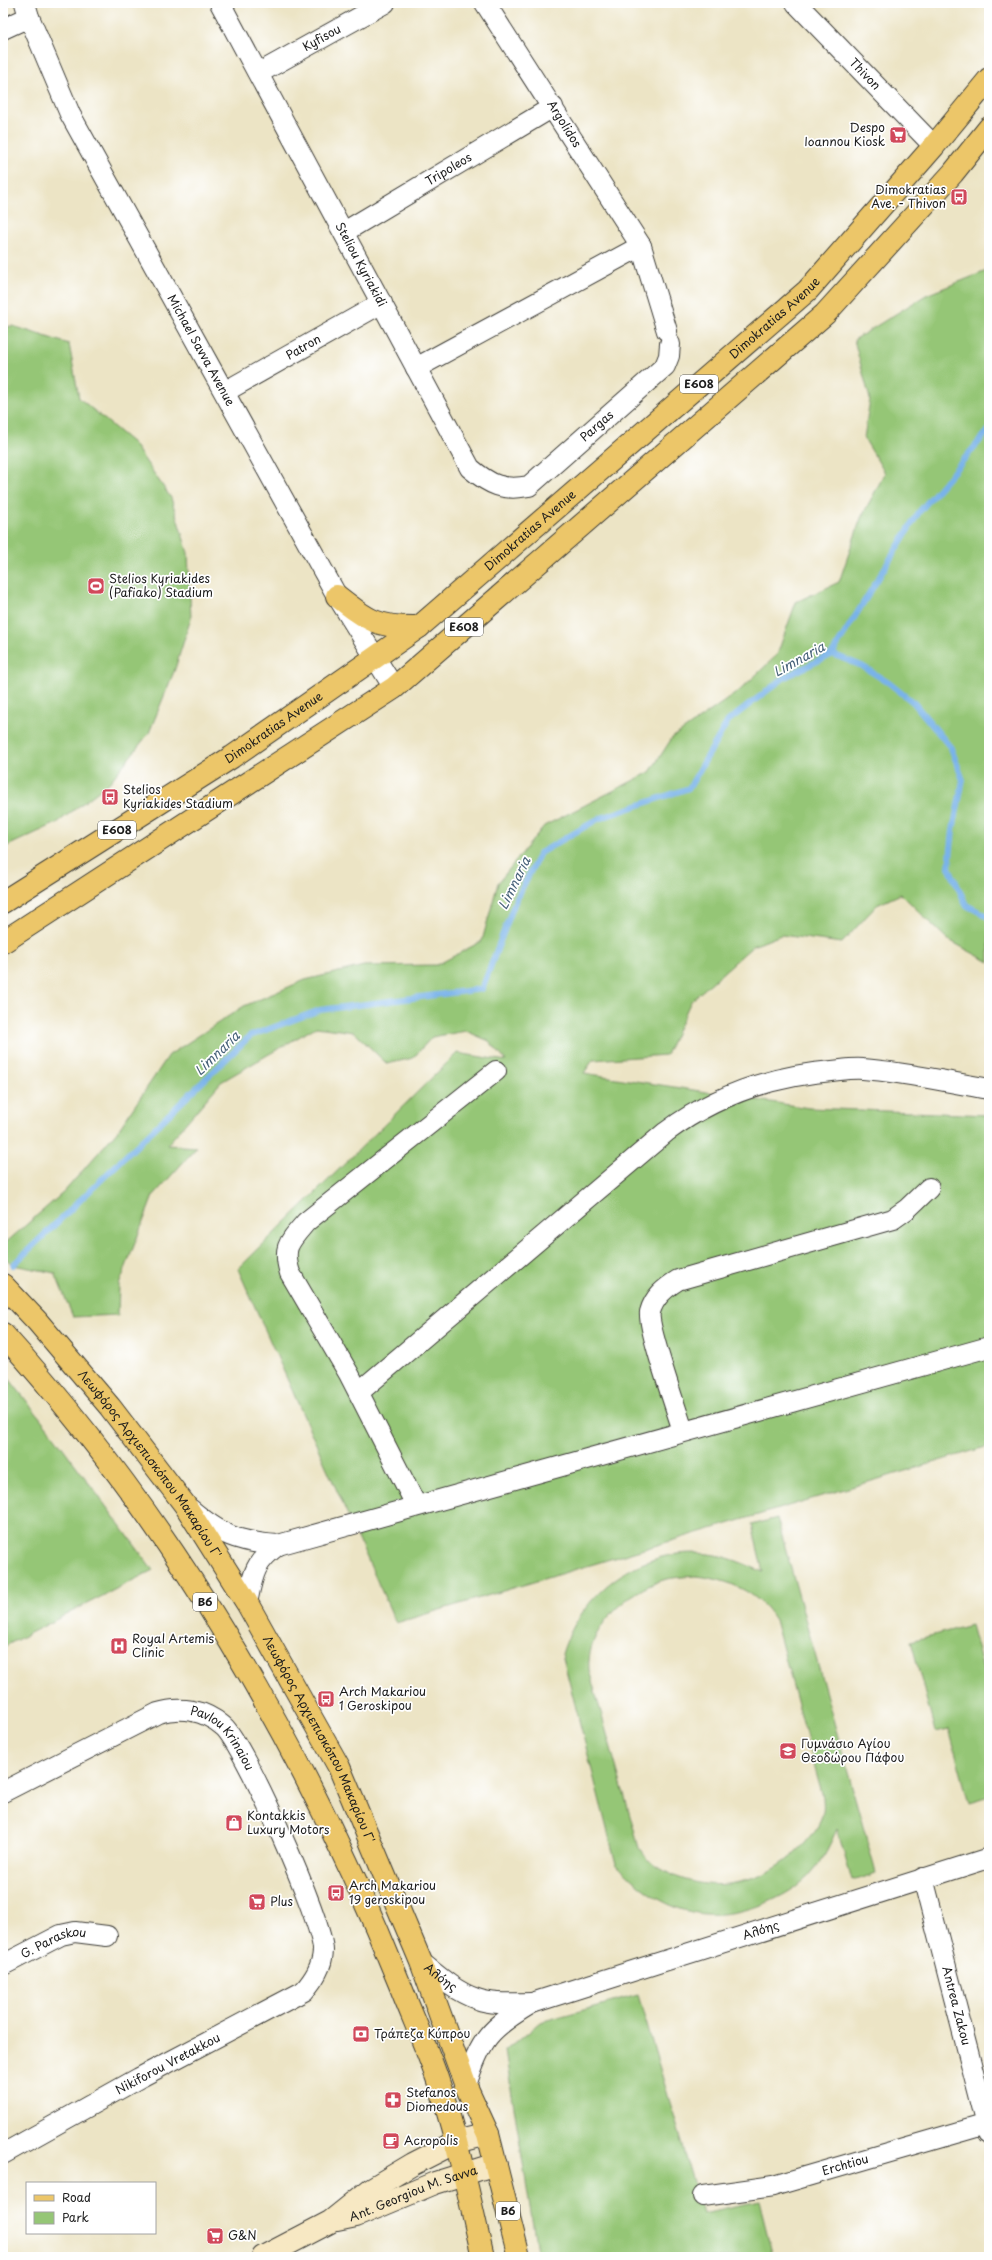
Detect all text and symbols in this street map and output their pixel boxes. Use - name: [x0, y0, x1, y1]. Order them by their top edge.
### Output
- street label: Kyfisou: [299, 19, 344, 55]
- street label: Thivon: [846, 54, 885, 94]
- street label: Argolidos: [543, 96, 587, 151]
- place label: Despo Ioannou Kiosk: [804, 118, 885, 150]
- supermarket icon: Despo Ioannou Kiosk: [888, 125, 908, 145]
- street label: Tripoleos: [422, 147, 475, 189]
- place label: Dimokratias Ave. - Thivon: [871, 180, 947, 212]
- bus stop icon: Dimokratias Ave. - Thivon: [949, 187, 969, 207]
- street label: Steliou Kyriakidi: [331, 219, 392, 310]
- street label: Dimokratias Avenue: [725, 272, 824, 362]
- street label: Michael Savva Avenue: [164, 291, 240, 409]
- street label: Patron: [282, 329, 324, 364]
- road number: E608: [680, 375, 718, 393]
- street label: Pargas: [575, 405, 617, 445]
- street label: Dimokratias Avenue: [480, 485, 580, 575]
- place label: Stelios Kyriakides (Pafiako) Stadium: [109, 569, 213, 601]
- sports icon: Stelios Kyriakides (Pafiako) Stadium: [86, 576, 106, 596]
- road number: E608: [445, 618, 483, 636]
- water label: Limnaria: [770, 636, 829, 681]
- street label: Dimokratias Avenue: [221, 686, 326, 767]
- place label: Stelios Kyriakides Stadium: [123, 780, 233, 812]
- bus stop icon: Stelios Kyriakides Stadium: [100, 787, 120, 807]
- road number: E608: [98, 821, 136, 839]
- water label: Limnaria: [493, 853, 535, 912]
- water label: Limnaria: [190, 1026, 244, 1079]
- street label: Λεωφόρος Αρχιεπισκόπου Μακαρίου Γ': [74, 1366, 227, 1562]
- road number: B6: [193, 1593, 217, 1611]
- place label: Royal Artemis Clinic: [132, 1629, 215, 1661]
- street label: Λεωφόρος Αρχιεπισκόπου Μακαρίου Γ': [259, 1632, 380, 1846]
- hospital icon: Royal Artemis Clinic: [109, 1636, 129, 1656]
- place label: Arch Makariou 1 Geroskipou: [339, 1682, 426, 1714]
- bus stop icon: Arch Makariou 1 Geroskipou: [316, 1689, 336, 1709]
- street label: Pavlou Krinaiou: [189, 1701, 259, 1773]
- place label: Γυμνάσιο Αγίου Θεοδώρου Πάφου: [801, 1734, 904, 1766]
- school or university icon: Γυμνάσιο Αγίου Θεοδώρου Πάφου: [778, 1741, 798, 1761]
- place label: Kontakkis Luxury Motors: [247, 1806, 330, 1838]
- shop icon: Kontakkis Luxury Motors: [224, 1813, 244, 1833]
- place label: Arch Makariou 19 geroskipou: [349, 1876, 436, 1908]
- bus stop icon: Arch Makariou 19 geroskipou: [326, 1883, 346, 1903]
- supermarket icon: Plus: [247, 1892, 267, 1912]
- place label: Plus: [270, 1892, 293, 1910]
- street label: Αλόης: [740, 1915, 781, 1944]
- street label: G. Paraskou: [17, 1922, 87, 1962]
- street label: Αλόης: [421, 1958, 461, 1995]
- street label: Antrea Zakou: [938, 1964, 976, 2047]
- bank icon: Τράπεζα Κύπρου: [351, 2024, 371, 2044]
- place label: Τράπεζα Κύπρου: [374, 2024, 470, 2042]
- street label: Nikiforou Vretakkou: [112, 2028, 223, 2098]
- place label: Stefanos Diomedous: [406, 2083, 469, 2115]
- pharmacy icon: Stefanos Diomedous: [383, 2090, 403, 2110]
- cafe icon: Acropolis: [381, 2131, 401, 2151]
- place label: Acropolis: [404, 2131, 459, 2149]
- street label: Erchtiou: [820, 2149, 870, 2179]
- street label: Ant. Georgiou M. Savva: [348, 2160, 480, 2225]
- legend: [26, 2182, 156, 2234]
- text: Road: [62, 2188, 91, 2206]
- road number: B6: [496, 2202, 520, 2220]
- text: Park: [62, 2208, 89, 2226]
- supermarket icon: G&N: [205, 2226, 225, 2246]
- place label: G&N: [228, 2226, 257, 2244]

